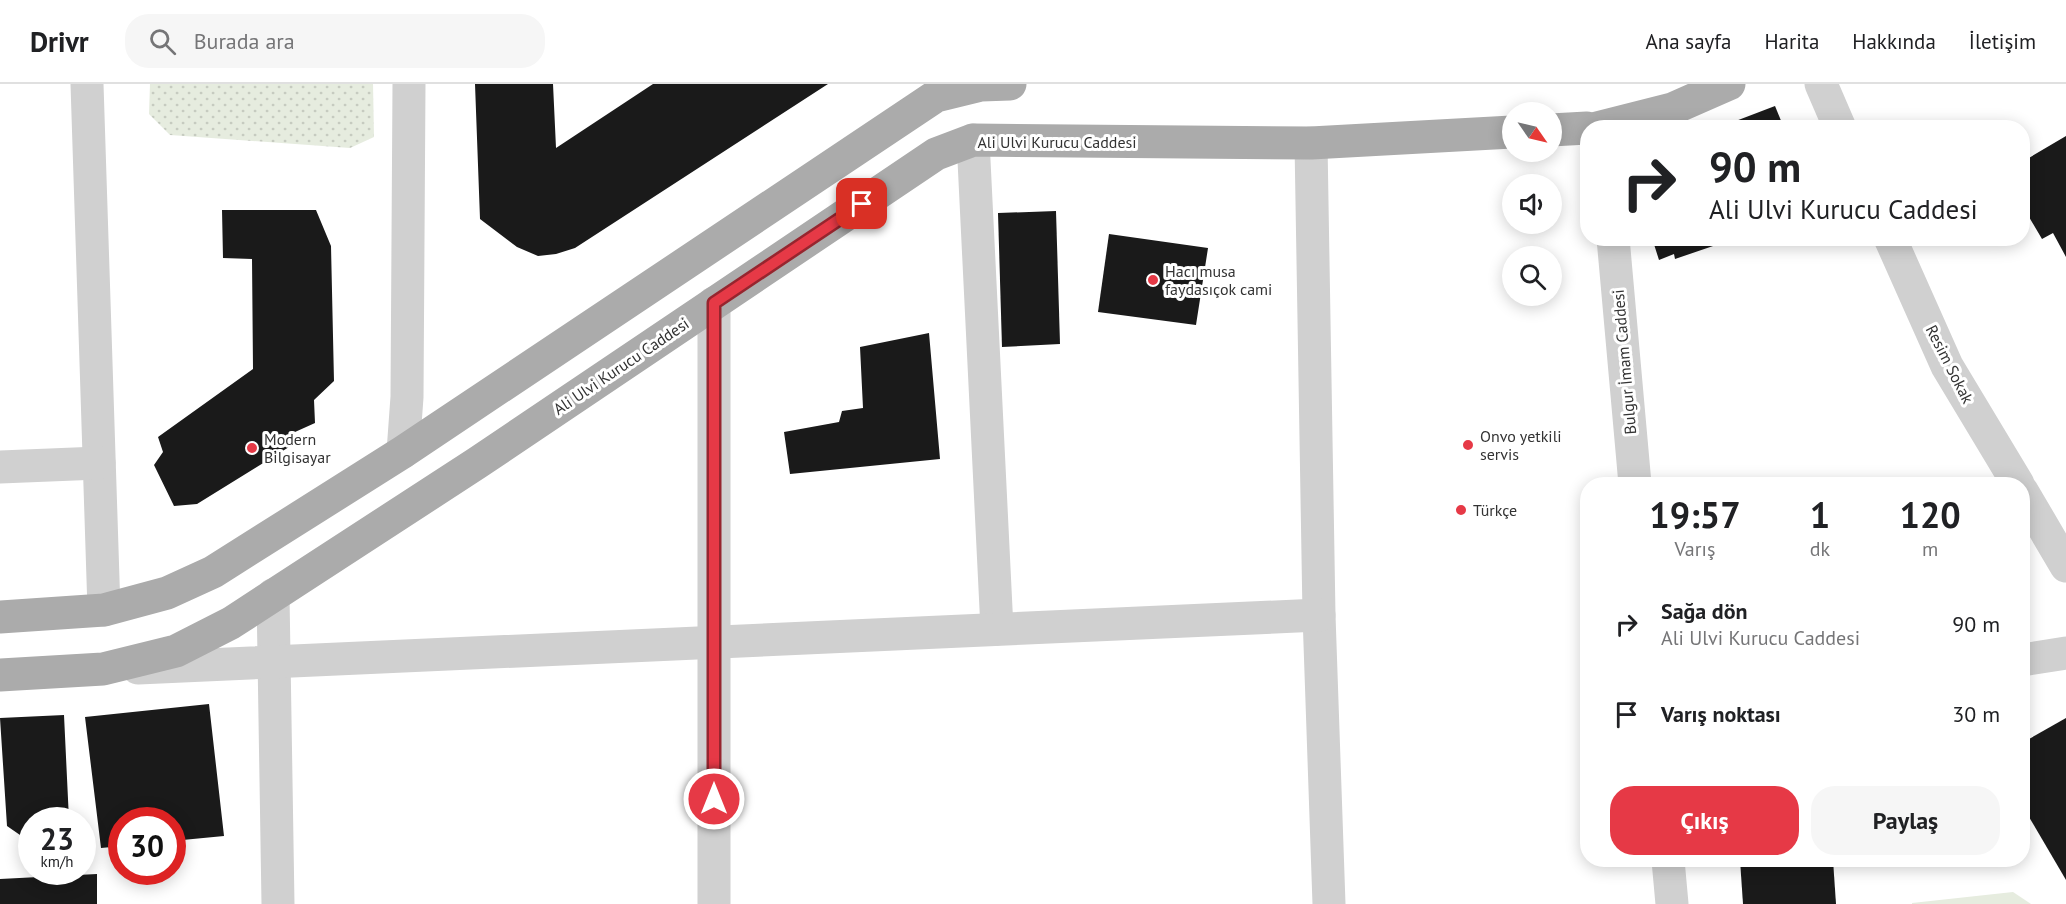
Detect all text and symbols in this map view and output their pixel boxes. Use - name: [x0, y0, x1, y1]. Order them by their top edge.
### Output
- search box: [125, 14, 545, 68]
- text: Drivr: [30, 23, 89, 60]
- icon: search: [146, 25, 179, 58]
- text: Burada ara: [194, 27, 295, 55]
- text: Ana sayfa: [1646, 28, 1731, 55]
- text: Harita: [1764, 28, 1819, 55]
- text: Hakkında: [1852, 28, 1936, 55]
- text: İletişim: [1969, 28, 2036, 55]
- north arrow: [1502, 102, 1562, 162]
- map controls: [1502, 102, 1562, 306]
- street label: Ali Ulvi Kurucu Caddesi: [977, 132, 1137, 152]
- text: 90 m: [1709, 139, 1801, 194]
- icon: right: [1610, 144, 1688, 222]
- button: sound: [1502, 174, 1562, 234]
- pin: [836, 178, 887, 229]
- icon: arrive: [845, 187, 878, 220]
- text: Ali Ulvi Kurucu Caddesi: [1709, 192, 1978, 226]
- button: search: [1502, 246, 1562, 306]
- place label: Hacı musa faydasıçok cami: [1165, 261, 1272, 299]
- marker: Hacı musa faydasıçok cami: [1146, 273, 1160, 287]
- street label: Bulgur İmam Caddesi: [1608, 289, 1640, 435]
- street label: Ali Ulvi Kurucu Caddesi: [549, 313, 693, 419]
- street label: Resim Sokak: [1922, 321, 1978, 407]
- place label: Onvo yetkili servis: [1480, 426, 1562, 464]
- place label: Modern Bilgisayar: [264, 429, 331, 467]
- marker: Onvo yetkili servis: [1461, 438, 1475, 452]
- marker: Modern Bilgisayar: [245, 441, 259, 455]
- text: 19:57: [1649, 491, 1741, 538]
- text: 1: [1810, 491, 1830, 538]
- text: 120: [1899, 491, 1961, 538]
- place label: Türkçe: [1473, 500, 1517, 520]
- marker: Türkçe: [1454, 503, 1468, 517]
- text: Varış: [1674, 536, 1715, 562]
- text: dk: [1810, 536, 1830, 562]
- text: m: [1922, 536, 1938, 562]
- text: Sağa dön: [1661, 597, 1748, 625]
- icon: right: [1610, 608, 1643, 641]
- text: 90 m: [1952, 610, 2000, 638]
- text: Ali Ulvi Kurucu Caddesi: [1661, 625, 1860, 651]
- icon: arrive: [1610, 698, 1643, 731]
- text: Varış noktası: [1661, 700, 1781, 728]
- text: 30 m: [1952, 700, 2000, 728]
- position arrow: [682, 767, 746, 831]
- button: Çıkış: [1610, 786, 1799, 855]
- button: Paylaş: [1811, 786, 2000, 855]
- speed limit sign: 30: [108, 807, 186, 885]
- text: 23: [40, 819, 74, 858]
- text: km/h: [41, 852, 73, 871]

